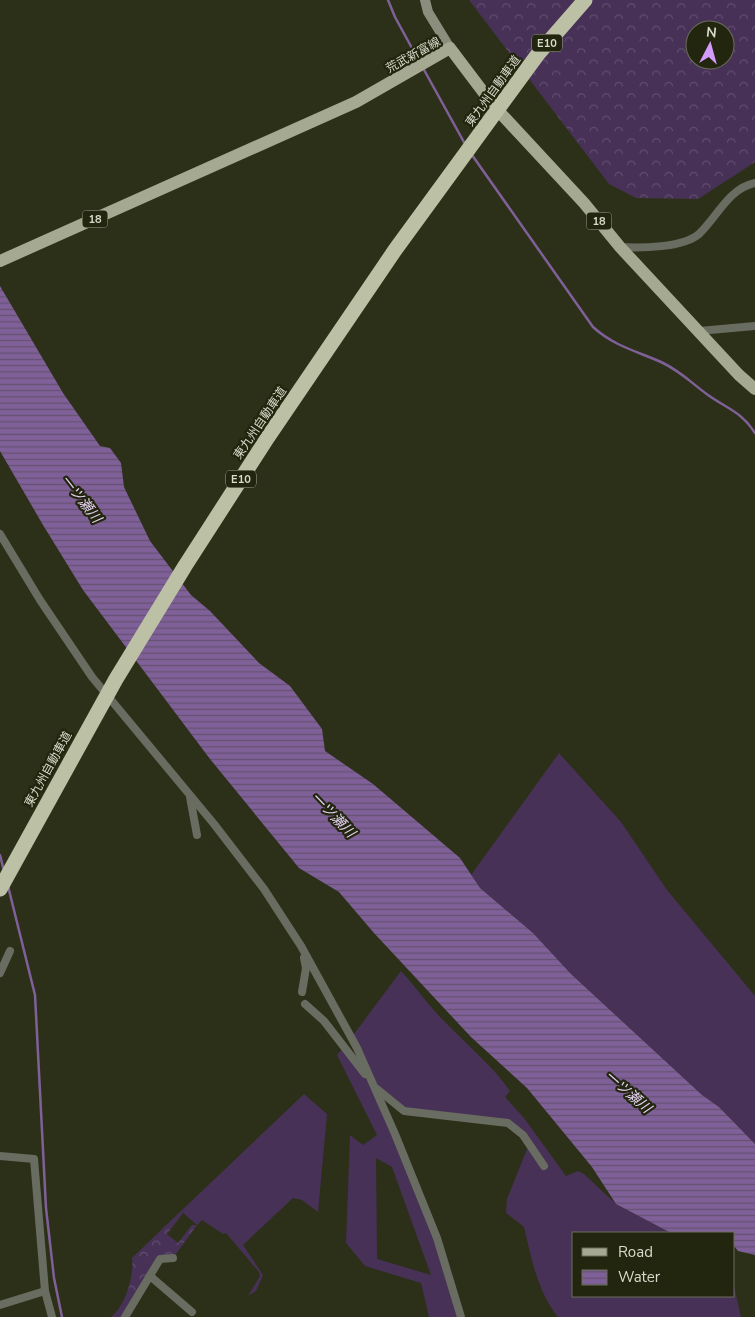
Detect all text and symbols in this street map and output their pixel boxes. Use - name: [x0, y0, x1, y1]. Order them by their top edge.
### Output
- north arrow: [685, 20, 735, 70]
- text: N: [705, 23, 718, 43]
- street label: 荒武新富線: [383, 33, 443, 77]
- road number: E10: [532, 34, 562, 52]
- street label: 東九州自動車道: [462, 52, 524, 130]
- road number: 18: [82, 210, 108, 228]
- road number: 18: [586, 212, 612, 230]
- street label: 東九州自動車道: [230, 384, 290, 462]
- road number: E10: [226, 470, 256, 488]
- water label: 一ツ瀬川: [56, 471, 107, 528]
- street label: 東九州自動車道: [21, 728, 75, 810]
- water label: 一ツ瀬川: [307, 788, 361, 843]
- water label: 一ツ瀬川: [601, 1066, 657, 1119]
- legend: [572, 1232, 735, 1297]
- text: Road: [618, 1242, 653, 1262]
- text: Water: [618, 1267, 661, 1287]

